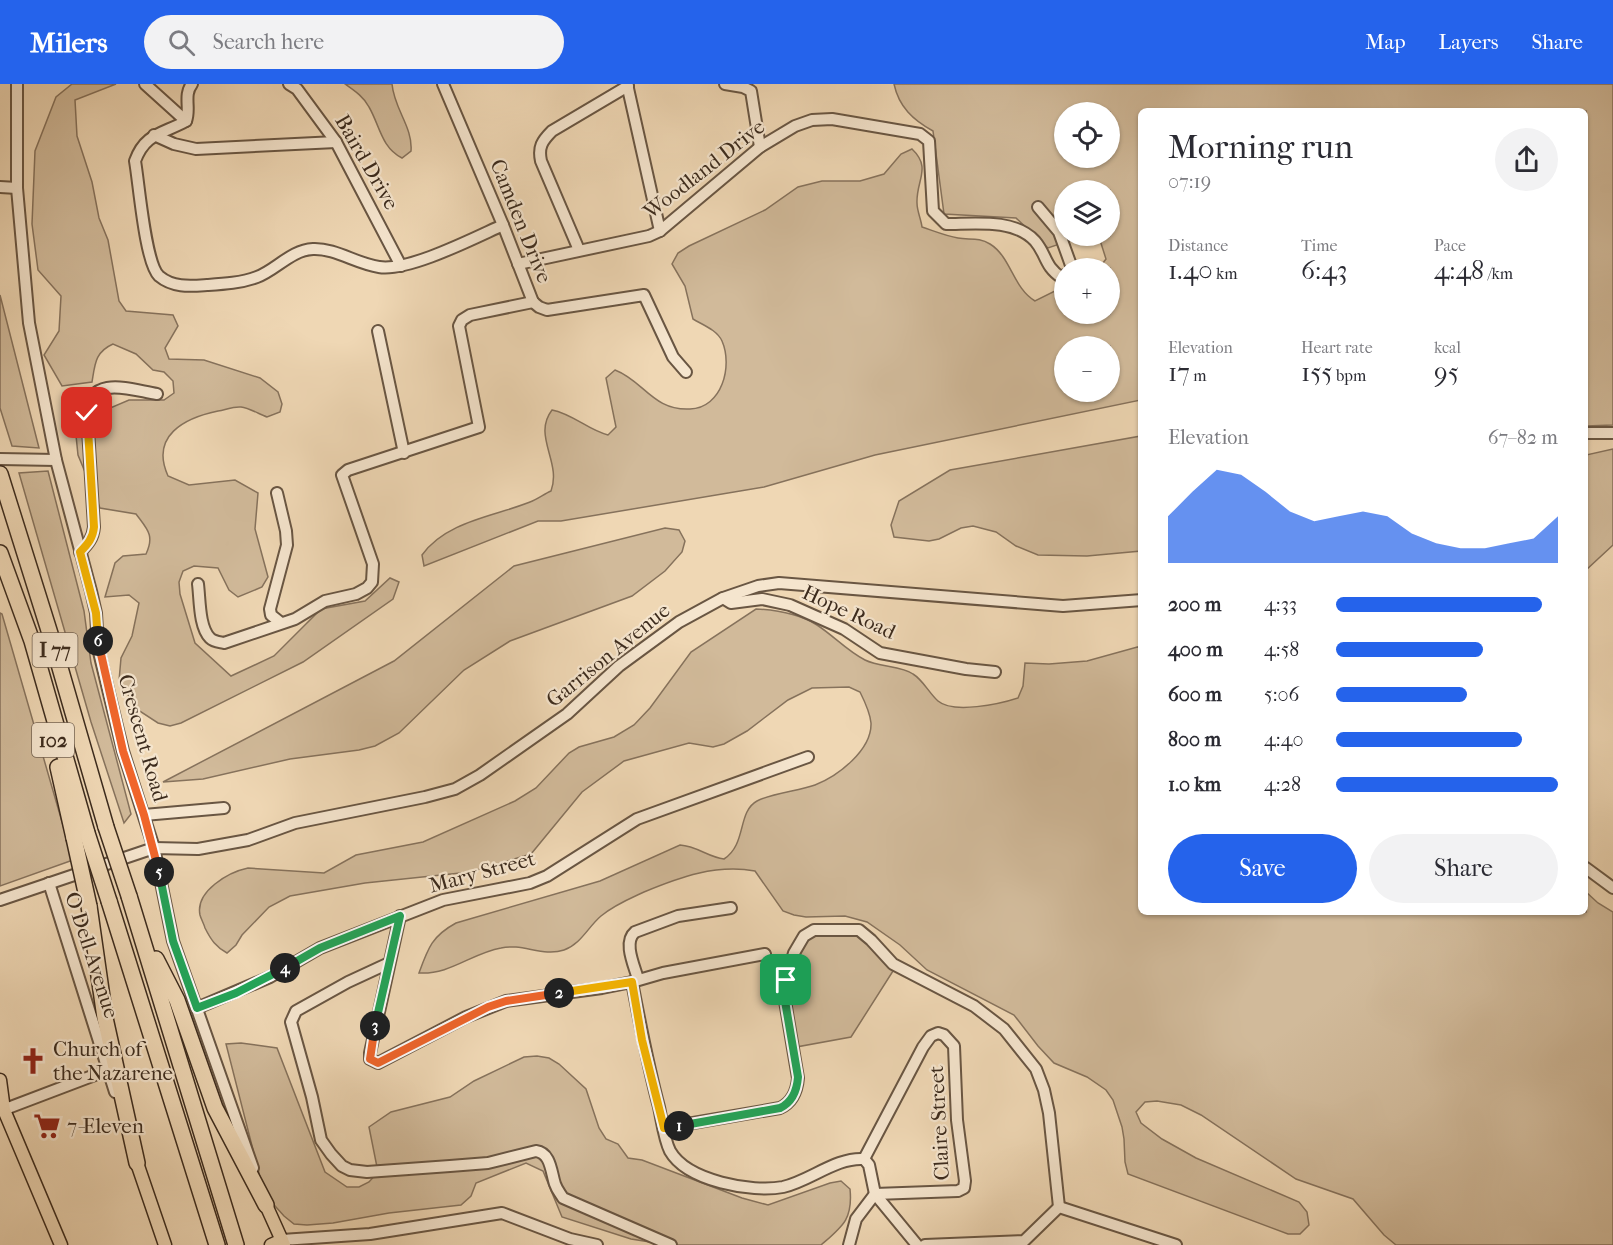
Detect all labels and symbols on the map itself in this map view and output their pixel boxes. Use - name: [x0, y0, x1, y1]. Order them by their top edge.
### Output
- street label: Baird Drive: [330, 110, 404, 214]
- street label: Woodland Drive: [638, 114, 769, 224]
- street label: Camden Drive: [485, 156, 557, 286]
- pin: [61, 387, 112, 438]
- street label: Hope Road: [799, 580, 900, 644]
- street label: Garrison Avenue: [542, 598, 674, 712]
- pin: 6: [83, 626, 113, 656]
- road number: I 77: [32, 633, 78, 667]
- street label: Crescent Road: [113, 672, 173, 805]
- road number: 102: [32, 723, 74, 757]
- street label: Mary Street: [426, 846, 538, 898]
- pin: 5: [144, 857, 174, 887]
- street label: O Dell Avenue: [60, 889, 124, 1021]
- pin: 4: [270, 953, 300, 983]
- pin: [760, 954, 811, 1005]
- pin: 2: [544, 978, 574, 1008]
- pin: 3: [360, 1011, 390, 1041]
- place label: Church of the Nazarene: [53, 1037, 173, 1085]
- church icon: Church of the Nazarene: [18, 1046, 48, 1076]
- street label: Claire Street: [924, 1064, 954, 1181]
- supermarket icon: 7-Eleven: [32, 1111, 62, 1141]
- pin: 1: [664, 1111, 694, 1141]
- place label: 7-Eleven: [67, 1114, 144, 1138]

